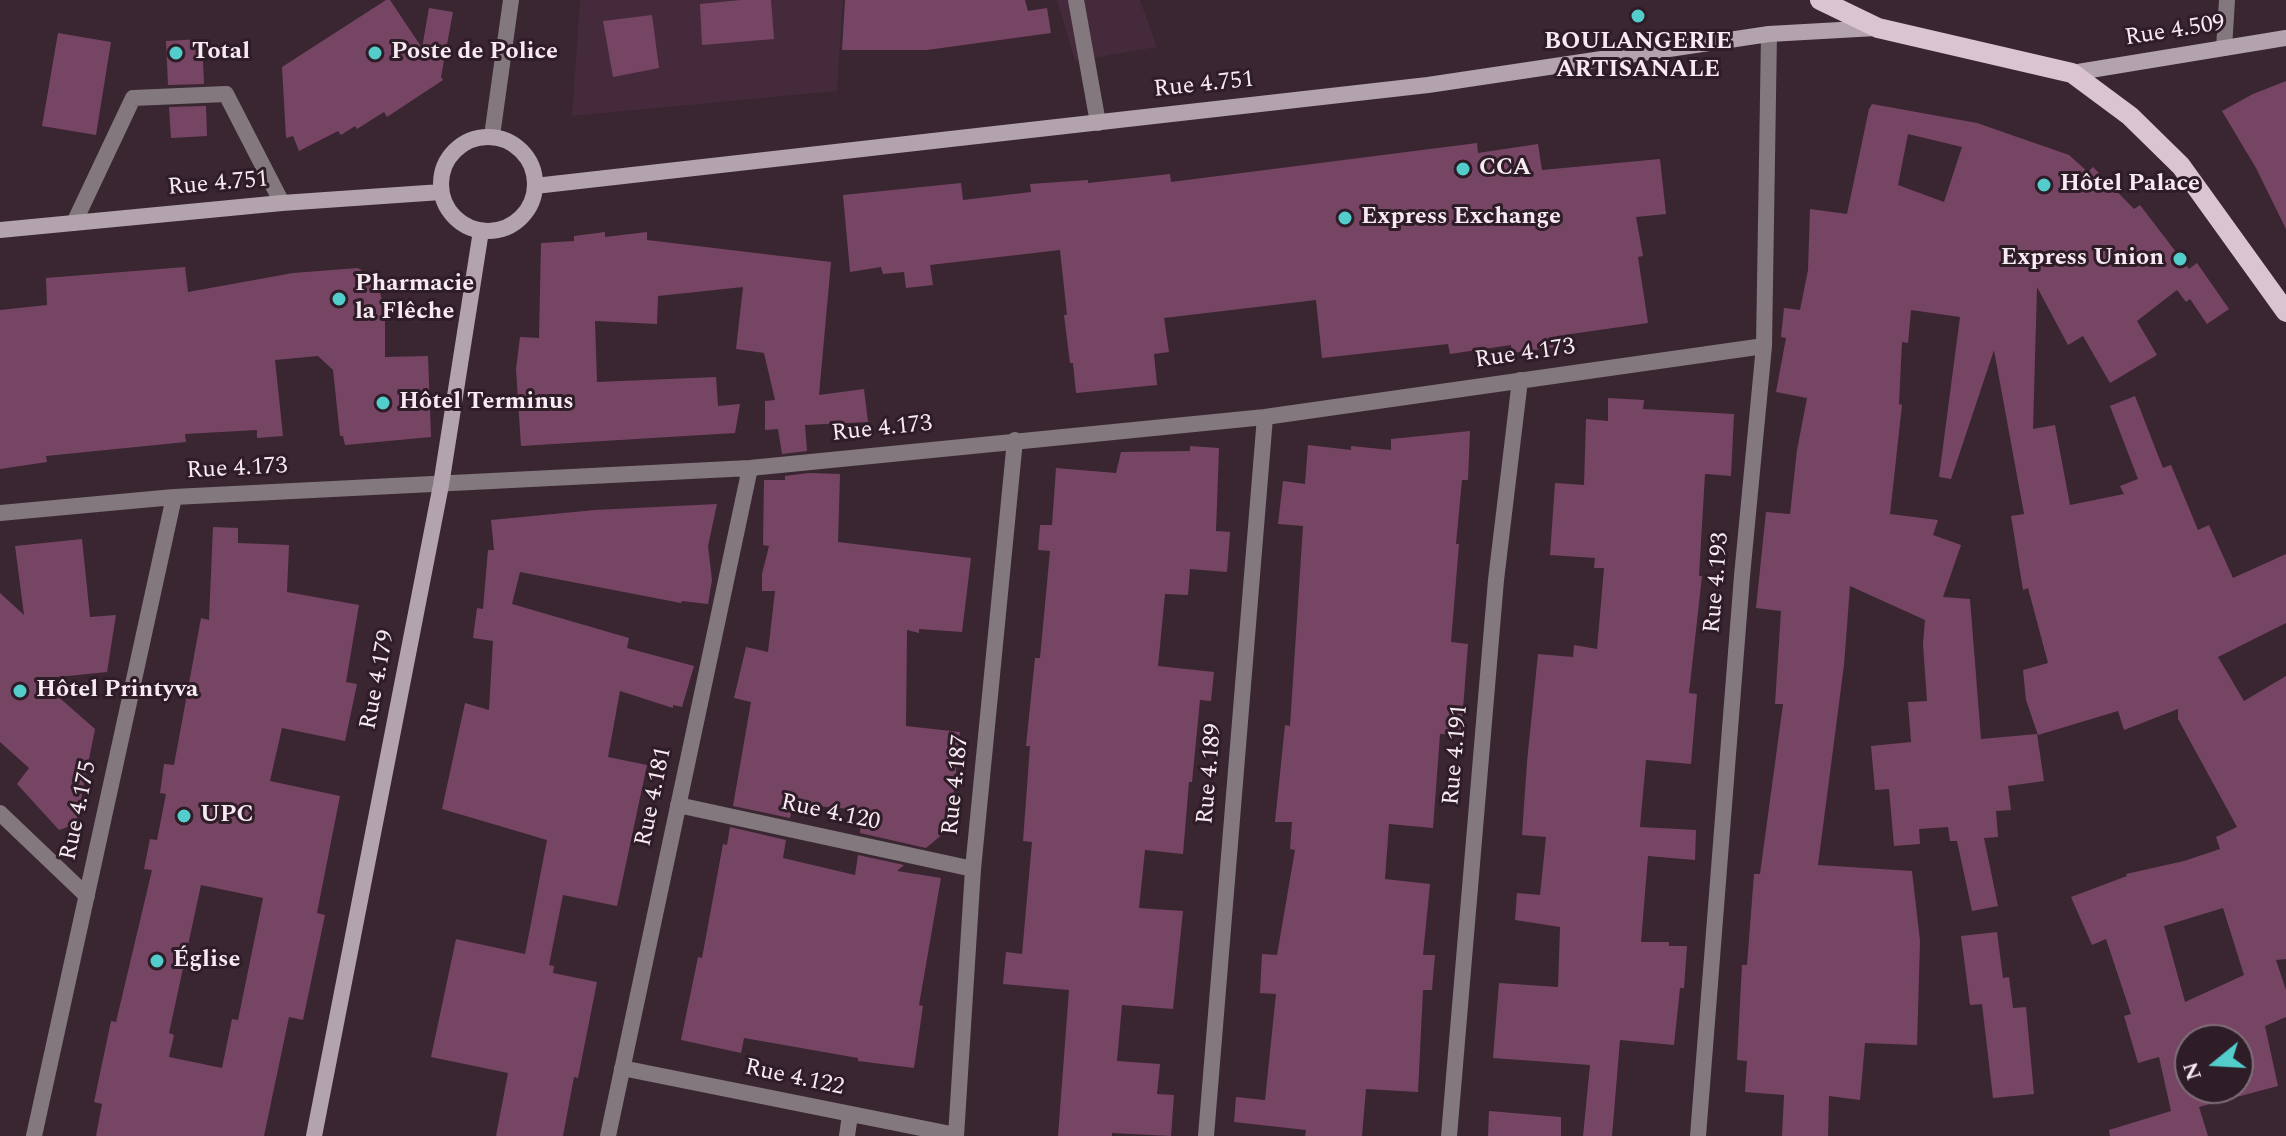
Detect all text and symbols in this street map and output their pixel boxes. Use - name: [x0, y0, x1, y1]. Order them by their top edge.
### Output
- marker: BOULANGERIE ARTISANALE: [1629, 7, 1647, 25]
- street label: Rue 4.509: [2123, 10, 2227, 54]
- place label: BOULANGERIE ARTISANALE: [1544, 29, 1732, 85]
- place label: Total: [192, 39, 250, 67]
- place label: Poste de Police: [391, 39, 558, 67]
- marker: Total: [167, 44, 185, 62]
- marker: Poste de Police: [366, 44, 384, 62]
- street label: Rue 4.751: [1152, 66, 1256, 106]
- place label: CCA: [1479, 155, 1531, 183]
- marker: CCA: [1454, 160, 1472, 178]
- street label: Rue 4.751: [166, 166, 270, 204]
- place label: Hôtel Palace: [2060, 171, 2200, 199]
- marker: Hôtel Palace: [2035, 176, 2053, 194]
- place label: Express Exchange: [1361, 204, 1561, 232]
- marker: Express Exchange: [1336, 209, 1354, 227]
- place label: Express Union: [2001, 245, 2164, 273]
- marker: Express Union: [2171, 250, 2189, 268]
- place label: Pharmacie la Flêche: [355, 271, 474, 327]
- marker: Pharmacie la Flêche: [330, 290, 348, 308]
- street label: Rue 4.173: [1473, 334, 1577, 376]
- place label: Hôtel Terminus: [399, 389, 574, 417]
- marker: Hôtel Terminus: [374, 394, 392, 412]
- street label: Rue 4.173: [830, 410, 934, 450]
- street label: Rue 4.173: [186, 453, 288, 487]
- street label: Rue 4.193: [1699, 531, 1737, 635]
- street label: Rue 4.179: [355, 628, 403, 732]
- place label: Hôtel Printyva: [36, 677, 198, 705]
- marker: Hôtel Printyva: [11, 682, 29, 700]
- street label: Rue 4.191: [1438, 703, 1476, 807]
- street label: Rue 4.189: [1192, 722, 1230, 826]
- street label: Rue 4.187: [937, 733, 977, 837]
- street label: Rue 4.181: [630, 745, 680, 849]
- street label: Rue 4.175: [55, 759, 105, 863]
- street label: Rue 4.120: [778, 789, 882, 839]
- place label: UPC: [200, 802, 254, 830]
- marker: UPC: [175, 807, 193, 825]
- place label: Église: [173, 947, 240, 975]
- marker: Église: [148, 952, 166, 970]
- north arrow: [2174, 1024, 2254, 1104]
- street label: Rue 4.122: [742, 1054, 846, 1104]
- text: N: [2174, 1057, 2211, 1085]

